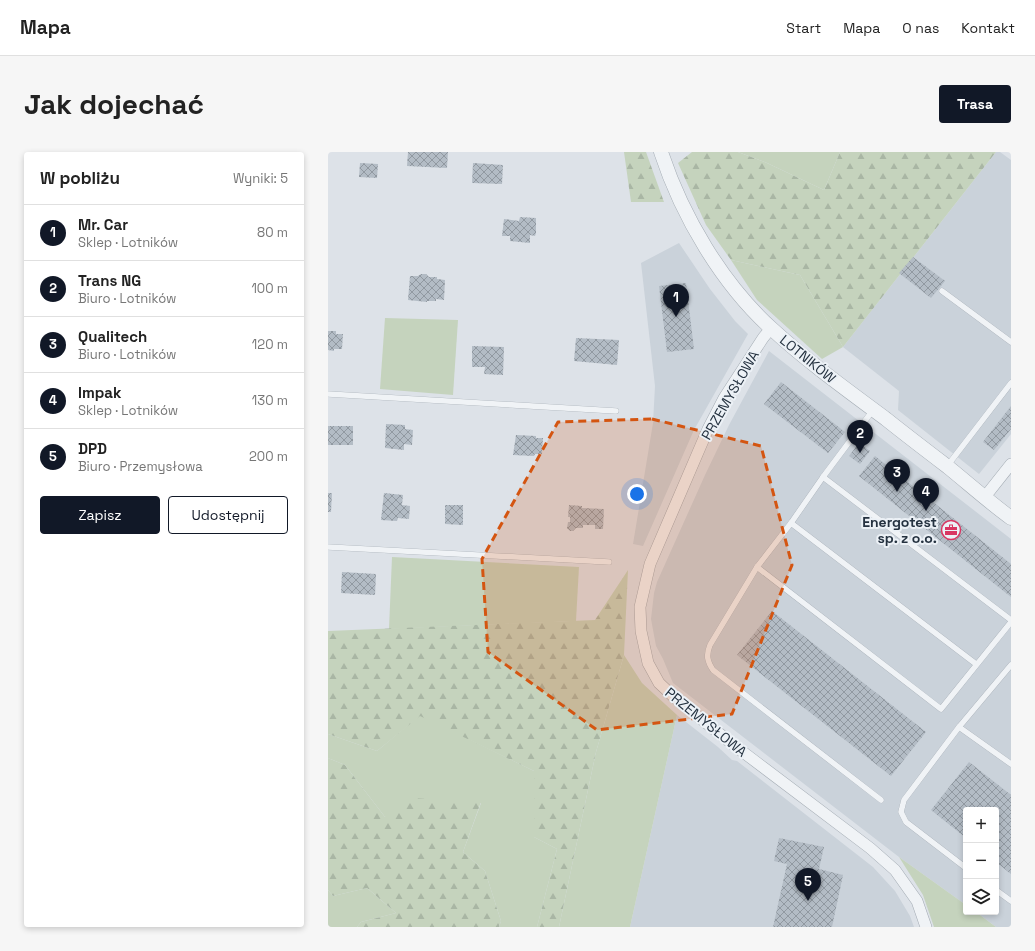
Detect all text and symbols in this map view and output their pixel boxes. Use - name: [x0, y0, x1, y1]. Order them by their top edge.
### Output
- text: Mapa: [20, 15, 71, 40]
- text: Start: [786, 19, 821, 37]
- text: Mapa: [843, 19, 880, 37]
- text: O nas: [902, 19, 939, 37]
- text: Kontakt: [961, 19, 1015, 37]
- button: Trasa: [939, 85, 1011, 123]
- text: Jak dojechać: [24, 86, 204, 122]
- text: W pobliżu: [40, 167, 120, 189]
- text: Wyniki: 5: [233, 170, 288, 187]
- text: Mr. Car: [78, 215, 128, 234]
- text: 1: [50, 224, 56, 241]
- text: 80 m: [257, 224, 288, 241]
- text: Sklep · Lotników: [78, 234, 178, 251]
- text: Trans NG: [78, 271, 141, 290]
- text: 2: [49, 280, 57, 297]
- text: 100 m: [251, 280, 288, 297]
- pin: 1: [663, 284, 689, 317]
- text: Biuro · Lotników: [78, 290, 176, 307]
- text: Qualitech: [78, 327, 147, 346]
- street label: LOTNIKÓW: [776, 331, 840, 387]
- text: 3: [49, 336, 57, 353]
- text: 120 m: [252, 336, 288, 353]
- text: Biuro · Lotników: [78, 346, 176, 363]
- street label: PRZEMYSŁOWA: [697, 347, 763, 443]
- text: Impak: [78, 383, 121, 402]
- text: 4: [49, 392, 57, 409]
- text: 130 m: [252, 392, 288, 409]
- text: Sklep · Lotników: [78, 402, 178, 419]
- pin: 2: [847, 420, 873, 453]
- text: DPD: [78, 439, 107, 458]
- text: 5: [49, 448, 57, 465]
- text: 200 m: [249, 448, 288, 465]
- text: Biuro · Przemysłowa: [78, 458, 203, 475]
- pin: 3: [884, 459, 910, 492]
- pin: 4: [913, 478, 939, 511]
- your location: [627, 484, 647, 504]
- button: Zapisz: [40, 496, 160, 534]
- button: Udostępnij: [168, 496, 288, 534]
- place label: Energotest sp. z o.o.: [862, 513, 937, 547]
- office icon: Energotest sp. z o.o.: [940, 519, 962, 541]
- street label: PRZEMYSŁOWA: [661, 683, 751, 761]
- map controls: [963, 807, 999, 915]
- button: +: [963, 807, 999, 843]
- button: −: [963, 843, 999, 879]
- pin: 5: [795, 868, 821, 901]
- button: layers: [963, 879, 999, 915]

